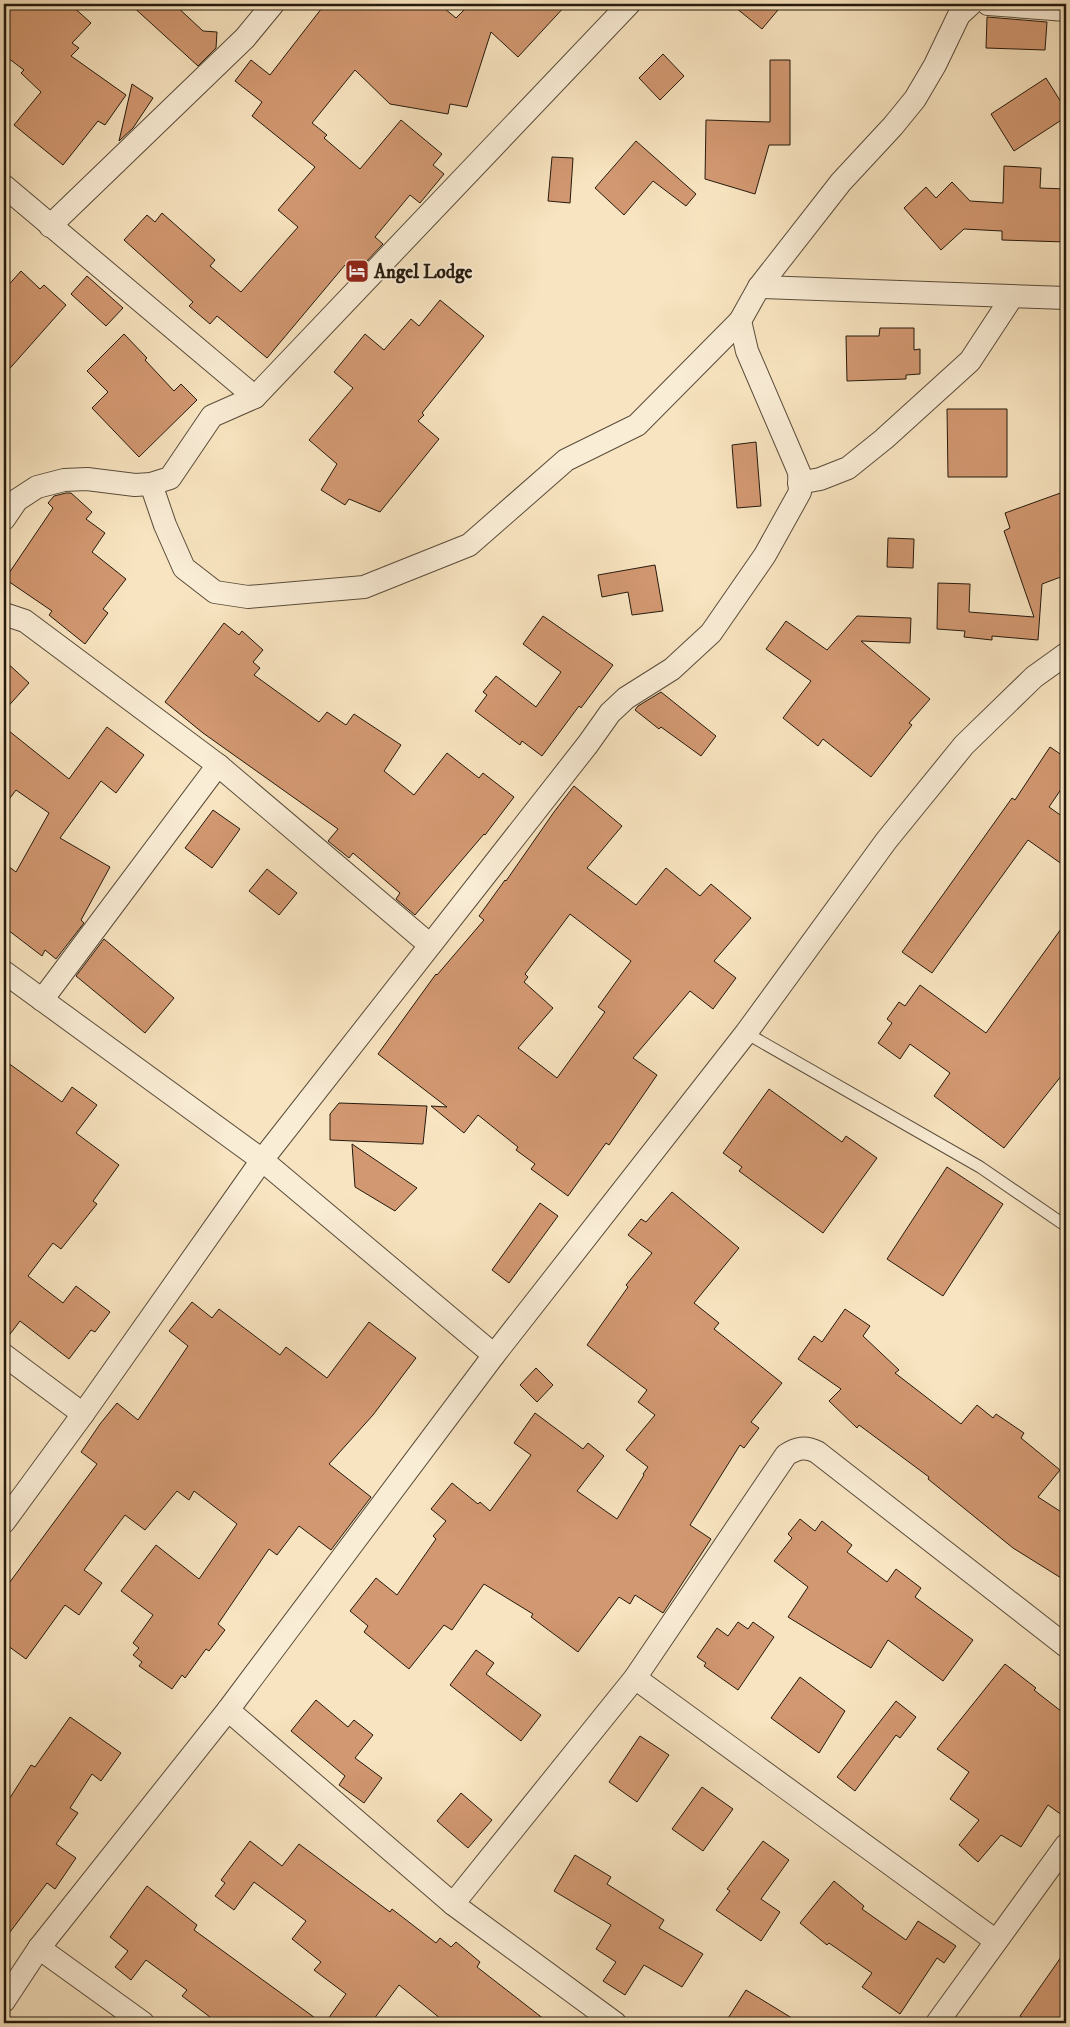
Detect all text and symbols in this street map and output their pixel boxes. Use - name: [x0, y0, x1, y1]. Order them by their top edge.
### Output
- hotel icon: Angel Lodge: [344, 258, 370, 284]
- place label: Angel Lodge: [373, 261, 473, 284]

